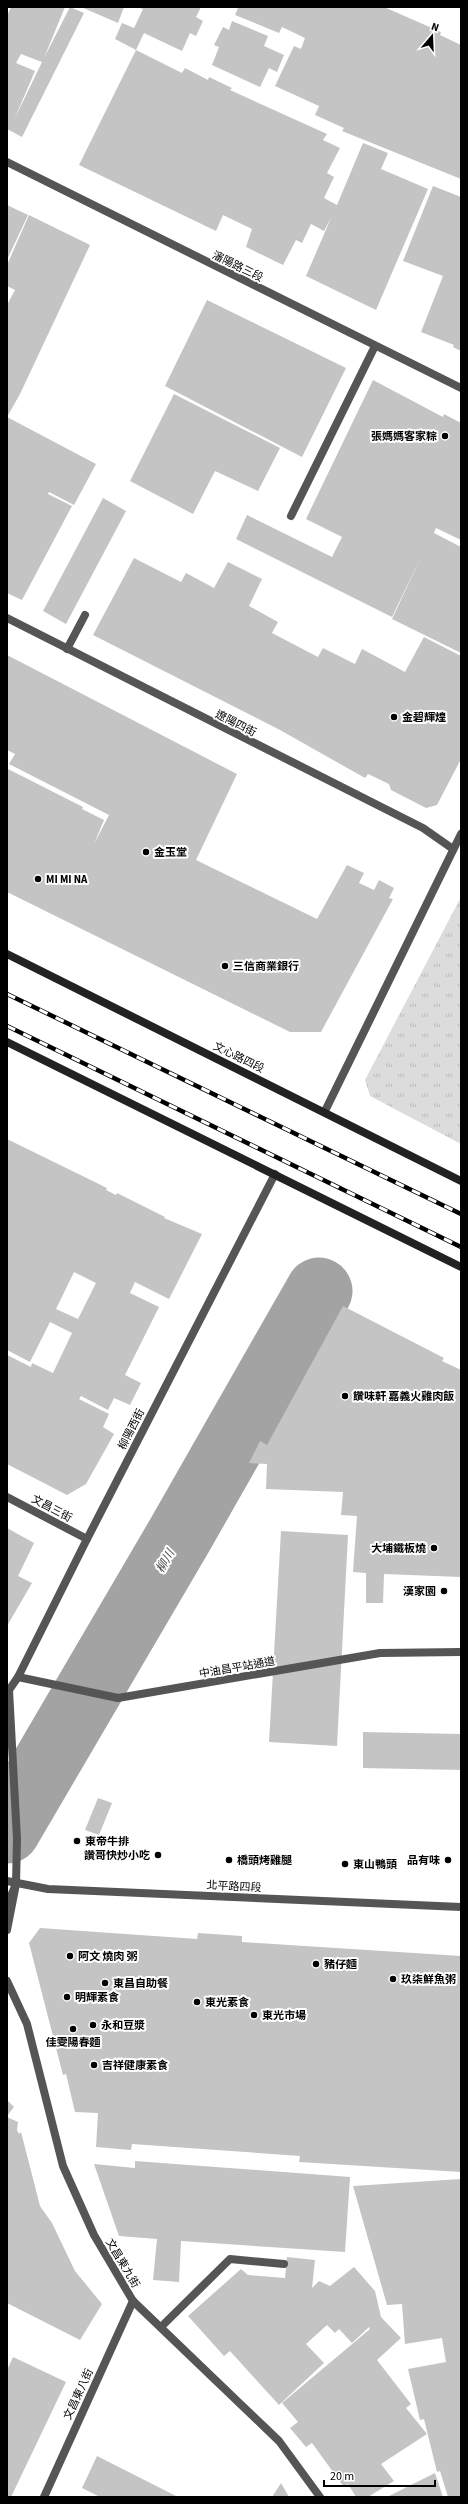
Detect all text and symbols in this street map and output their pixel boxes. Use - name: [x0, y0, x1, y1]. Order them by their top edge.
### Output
- north arrow: [412, 16, 452, 56]
- text: N: [429, 19, 441, 35]
- street label: 瀋陽路三段: [210, 248, 266, 285]
- place label: 張媽媽客家粽: [371, 429, 437, 444]
- marker: 張媽媽客家粽: [440, 431, 450, 441]
- street label: 遼陽四街: [213, 707, 259, 740]
- place label: 金碧輝煌: [402, 710, 446, 725]
- marker: 金碧輝煌: [389, 712, 399, 722]
- place label: 金玉堂: [154, 845, 187, 860]
- marker: 金玉堂: [141, 847, 151, 857]
- place label: MI MI NA: [46, 872, 88, 887]
- marker: MI MI NA: [33, 874, 43, 884]
- place label: 三信商業銀行: [233, 959, 299, 974]
- marker: 三信商業銀行: [220, 961, 230, 971]
- street label: 文心路四段: [211, 1039, 267, 1076]
- place label: 饡味軒 嘉義火雞肉飯: [353, 1389, 454, 1404]
- marker: 饡味軒 嘉義火雞肉飯: [340, 1391, 350, 1401]
- street label: 柳陽西街: [115, 1406, 148, 1452]
- street label: 文昌三街: [29, 1491, 75, 1525]
- place label: 大埔鐵板燒: [371, 1541, 426, 1556]
- marker: 大埔鐵板燒: [429, 1543, 439, 1553]
- water label: 柳川: [152, 1545, 180, 1576]
- place label: 漢家園: [403, 1584, 436, 1599]
- marker: 漢家園: [439, 1586, 449, 1596]
- street label: 中油昌平站通道: [198, 1653, 276, 1682]
- place label: 東帝牛排: [85, 1834, 129, 1849]
- marker: 東帝牛排: [72, 1836, 82, 1846]
- place label: 讚哥快炒小吃: [84, 1848, 150, 1863]
- marker: 讚哥快炒小吃: [153, 1850, 163, 1860]
- place label: 橋頭烤雞腿: [237, 1853, 292, 1868]
- place label: 品有味: [407, 1853, 440, 1868]
- marker: 橋頭烤雞腿: [224, 1855, 234, 1865]
- marker: 品有味: [443, 1855, 453, 1865]
- place label: 東山鴨頭: [353, 1857, 397, 1872]
- marker: 東山鴨頭: [340, 1859, 350, 1869]
- street label: 北平路四段: [206, 1878, 262, 1895]
- place label: 阿文 燒肉 粥: [78, 1949, 137, 1964]
- marker: 阿文 燒肉 粥: [65, 1951, 75, 1961]
- place label: 豬仔麵: [324, 1957, 357, 1972]
- marker: 豬仔麵: [311, 1959, 321, 1969]
- place label: 玖柒鮮魚粥: [401, 1972, 456, 1987]
- marker: 玖柒鮮魚粥: [388, 1974, 398, 1984]
- place label: 東昌自助餐: [113, 1976, 168, 1991]
- marker: 東昌自助餐: [100, 1978, 110, 1988]
- place label: 明輝素食: [75, 1990, 119, 2005]
- marker: 明輝素食: [62, 1992, 72, 2002]
- place label: 東光素食: [205, 1995, 249, 2010]
- marker: 東光素食: [192, 1997, 202, 2007]
- place label: 東光市場: [262, 2008, 306, 2023]
- marker: 東光市場: [249, 2010, 259, 2020]
- place label: 永和豆漿: [101, 2018, 145, 2033]
- marker: 永和豆漿: [88, 2020, 98, 2030]
- marker: 佳雯陽春麵: [68, 2024, 78, 2034]
- place label: 佳雯陽春麵: [46, 2035, 101, 2050]
- place label: 吉祥健康素食: [102, 2058, 168, 2073]
- marker: 吉祥健康素食: [89, 2060, 99, 2070]
- street label: 文昌東九街: [102, 2236, 143, 2291]
- street label: 文昌東八街: [60, 2366, 97, 2422]
- scale bar: [324, 2462, 435, 2488]
- text: 20 m: [330, 2468, 354, 2485]

